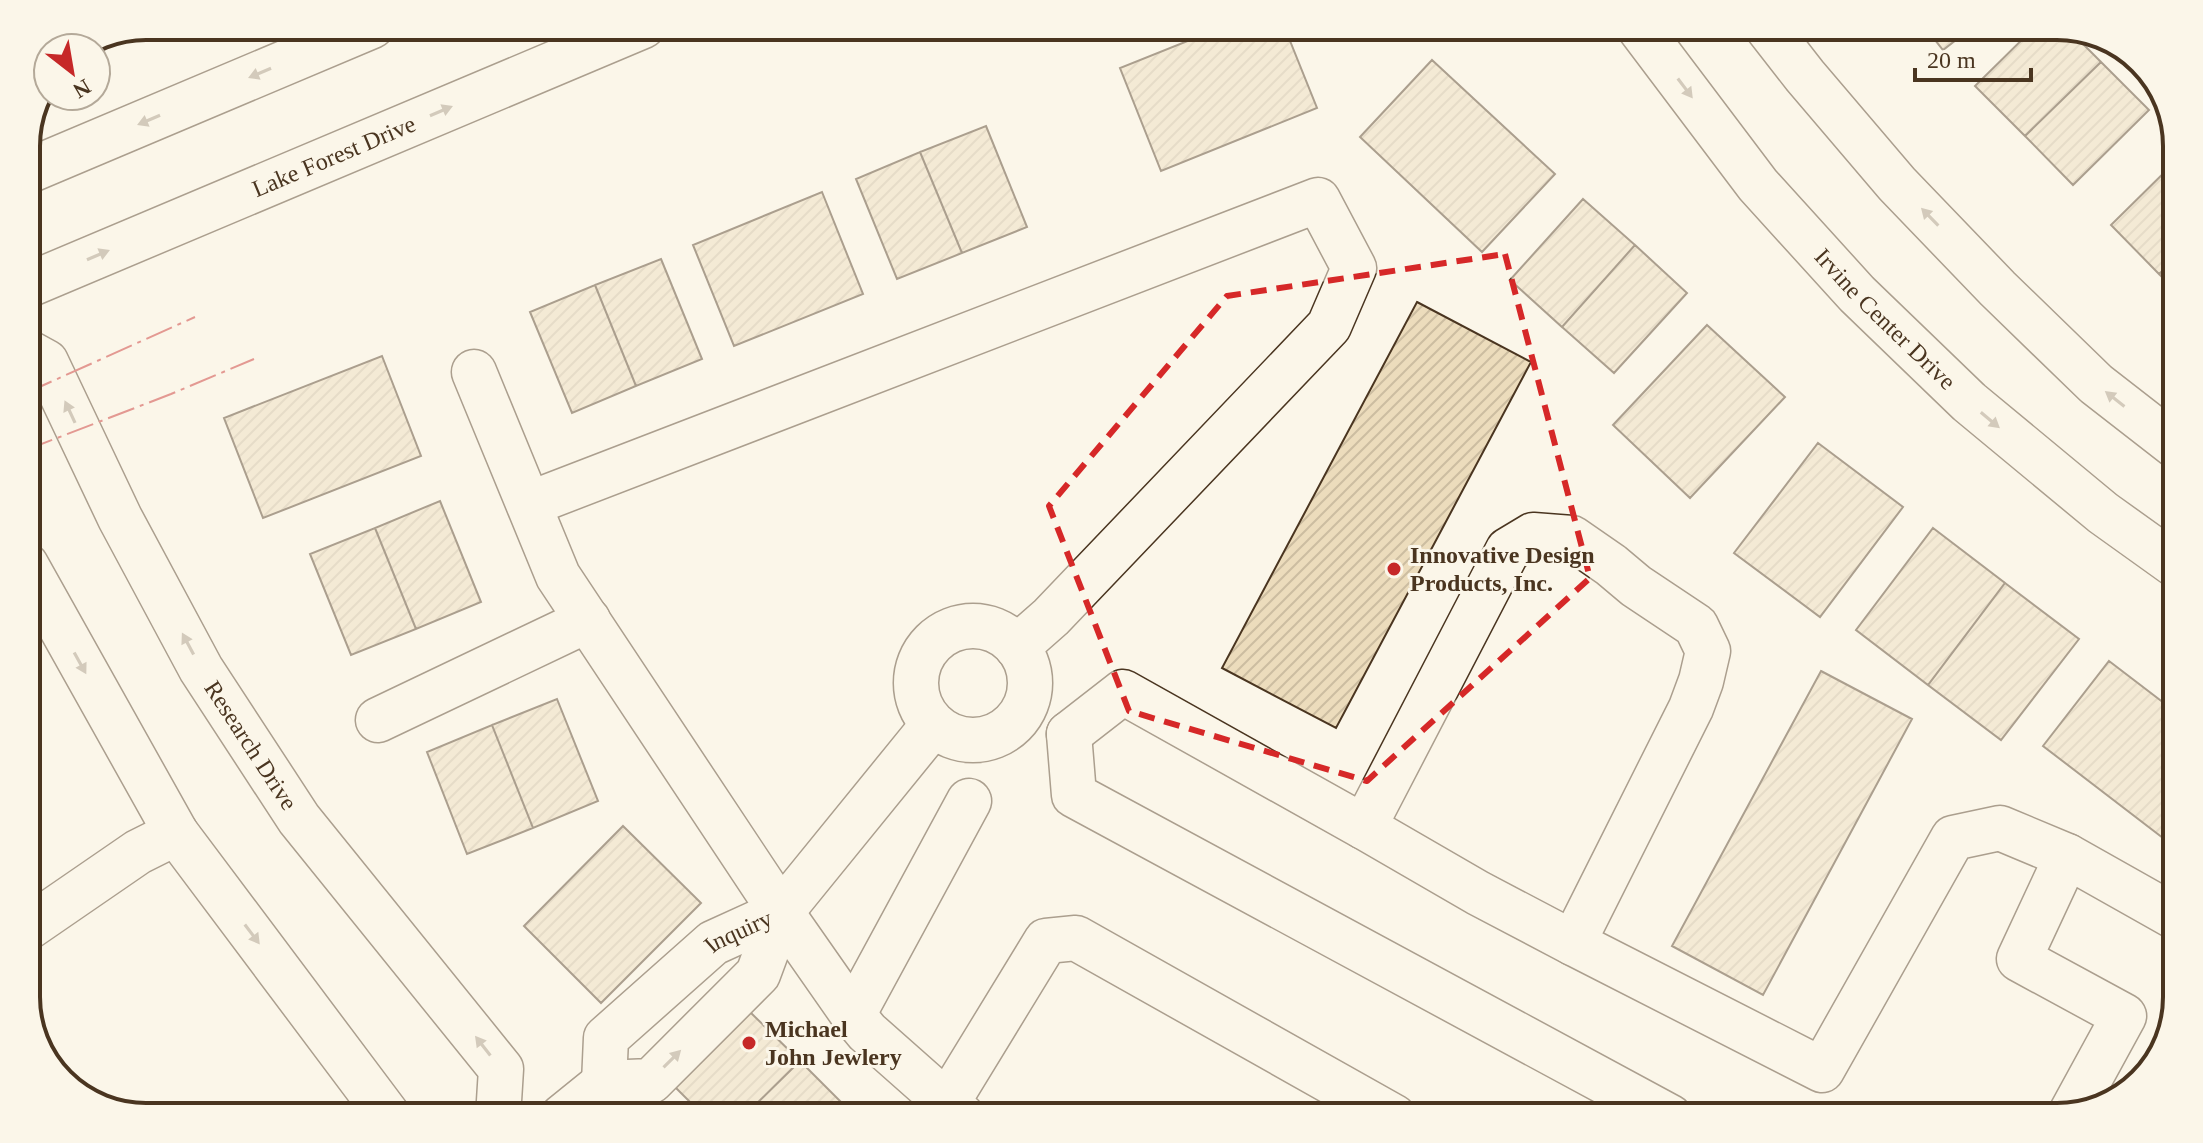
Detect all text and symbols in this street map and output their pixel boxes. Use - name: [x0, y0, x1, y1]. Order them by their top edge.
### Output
- north arrow: [32, 32, 112, 112]
- scale bar: [1915, 32, 2031, 82]
- text: 20 m: [1927, 47, 1976, 73]
- one-way arrow: [248, 67, 272, 80]
- text: N: [69, 74, 95, 104]
- one-way arrow: [1677, 78, 1693, 99]
- one-way arrow: [429, 104, 453, 117]
- street label: Lake Forest Drive: [248, 110, 419, 202]
- one-way arrow: [137, 114, 161, 127]
- one-way arrow: [1921, 208, 1939, 227]
- street label: Irvine Center Drive: [1809, 243, 1961, 395]
- one-way arrow: [86, 249, 110, 262]
- one-way arrow: [2105, 391, 2125, 407]
- one-way arrow: [63, 401, 77, 424]
- one-way arrow: [1980, 411, 2000, 428]
- place label: Innovative Design Products, Inc.: [1410, 542, 1595, 596]
- marker: Innovative Design Products, Inc.: [1385, 560, 1403, 578]
- one-way arrow: [181, 633, 195, 655]
- one-way arrow: [73, 651, 87, 674]
- street label: Research Drive: [199, 676, 302, 815]
- street label: Inquiry: [699, 905, 776, 958]
- one-way arrow: [243, 924, 259, 944]
- place label: Michael John Jewlery: [765, 1016, 902, 1070]
- marker: Michael John Jewlery: [740, 1034, 758, 1052]
- one-way arrow: [475, 1036, 491, 1056]
- one-way arrow: [663, 1050, 682, 1069]

